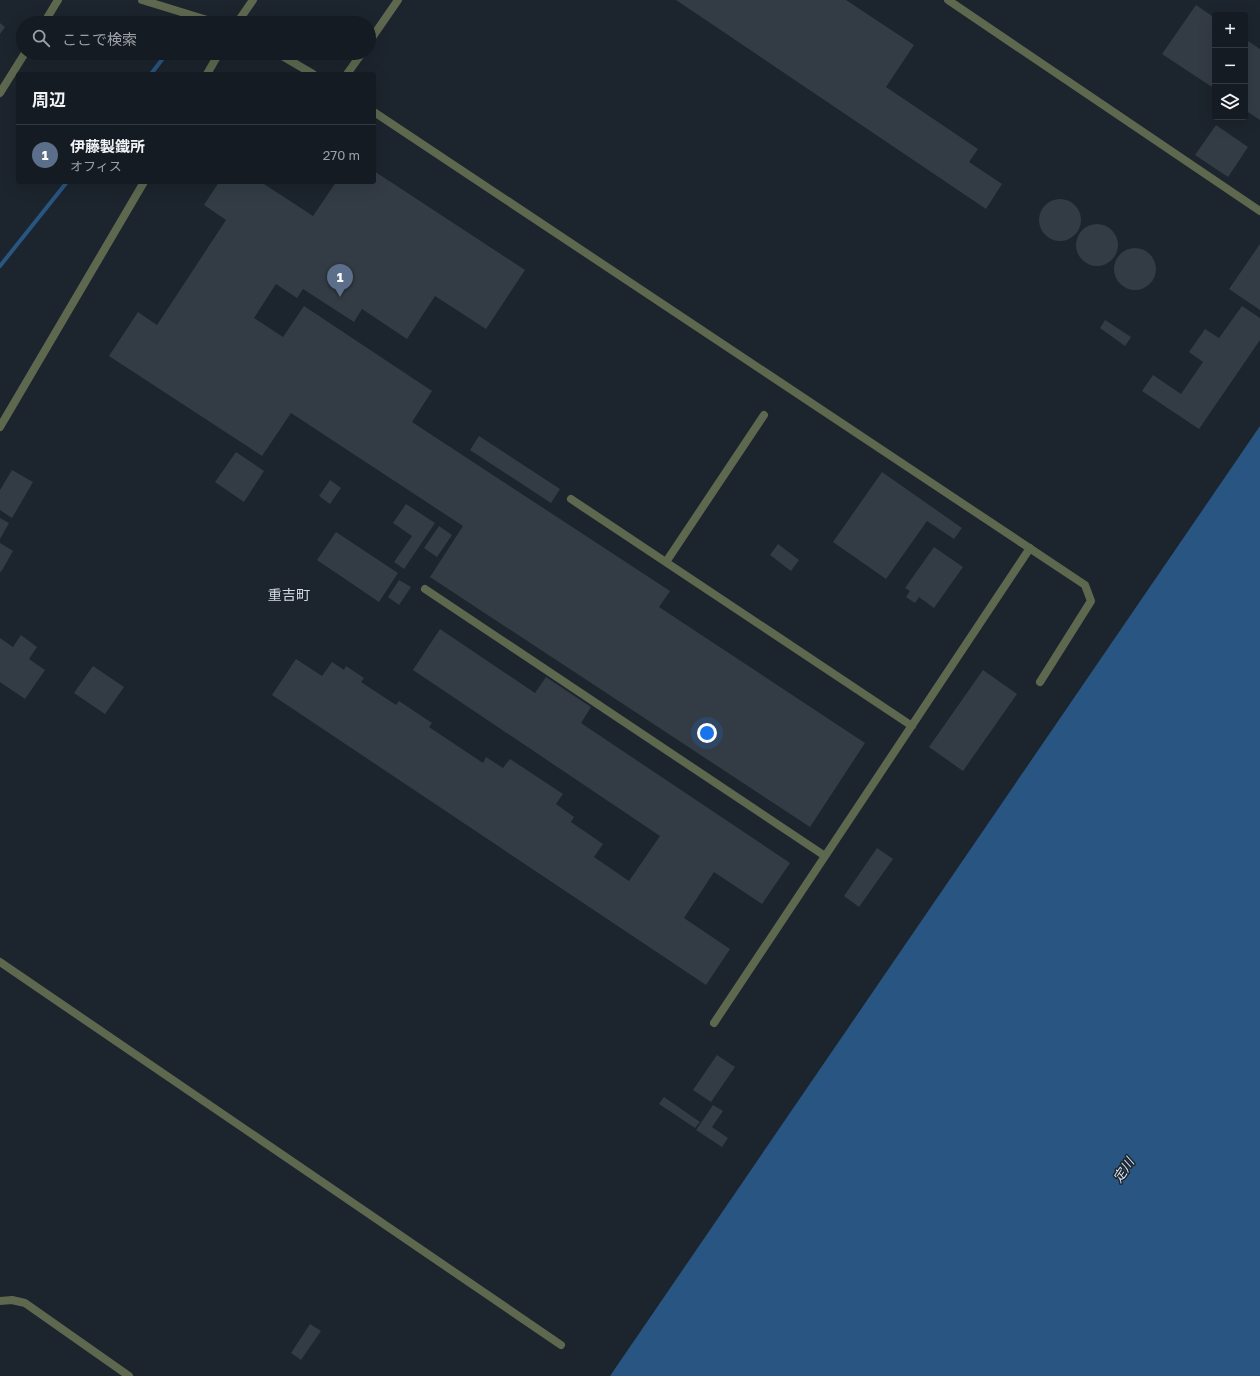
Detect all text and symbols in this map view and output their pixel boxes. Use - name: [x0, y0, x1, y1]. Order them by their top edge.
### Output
- map controls: [1212, 12, 1248, 120]
- button: +: [1212, 12, 1248, 48]
- search box: [16, 16, 376, 60]
- icon: search: [30, 27, 52, 49]
- text: ここで検索: [62, 30, 137, 48]
- button: −: [1212, 48, 1248, 84]
- button: layers: [1212, 84, 1248, 120]
- text: 周辺: [32, 89, 66, 110]
- text: 伊藤製鐵所: [70, 137, 145, 155]
- text: 1: [42, 147, 48, 163]
- text: 270 m: [323, 147, 360, 163]
- text: オフィス: [70, 158, 122, 174]
- pin: 1: [327, 264, 353, 297]
- district label: 重吉町: [268, 586, 310, 603]
- your location: [697, 723, 717, 743]
- water label: 定川: [1109, 1153, 1138, 1185]

